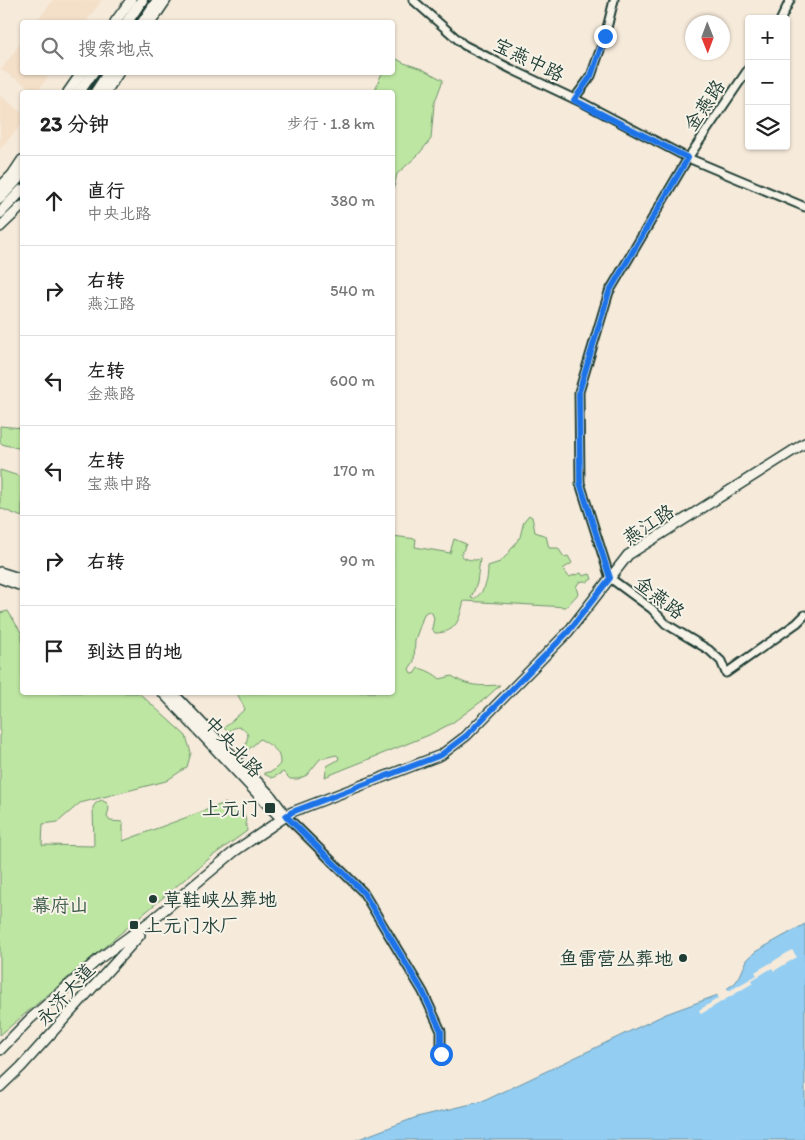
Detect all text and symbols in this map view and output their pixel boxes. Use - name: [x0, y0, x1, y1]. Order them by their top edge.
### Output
- north arrow: [685, 15, 730, 60]
- map controls: [745, 15, 790, 150]
- button: +: [745, 15, 790, 60]
- search box: [20, 20, 395, 75]
- route end: [594, 25, 617, 48]
- street label: 宝燕中路: [490, 32, 568, 86]
- icon: search: [38, 34, 66, 62]
- text: 搜索地点: [78, 37, 154, 60]
- button: −: [745, 60, 790, 105]
- street label: 金燕路: [679, 75, 730, 135]
- button: layers: [745, 105, 790, 150]
- text: 23 分钟: [40, 111, 109, 136]
- text: 步行 · 1.8 km: [287, 114, 375, 133]
- text: 直行: [87, 179, 125, 202]
- icon: ahead: [40, 187, 68, 215]
- text: 380 m: [331, 191, 375, 210]
- text: 中央北路: [87, 204, 151, 223]
- text: 右转: [87, 269, 125, 292]
- icon: right: [40, 277, 68, 305]
- text: 540 m: [330, 281, 375, 300]
- text: 燕江路: [87, 294, 135, 313]
- text: 左转: [87, 359, 125, 382]
- icon: left: [40, 367, 68, 395]
- text: 600 m: [330, 371, 375, 390]
- text: 金燕路: [87, 384, 135, 403]
- text: 左转: [87, 449, 125, 472]
- icon: left: [40, 457, 68, 485]
- text: 170 m: [333, 461, 375, 480]
- text: 宝燕中路: [87, 474, 151, 493]
- street label: 燕江路: [618, 499, 678, 550]
- icon: right: [40, 547, 68, 575]
- text: 右转: [87, 550, 125, 573]
- text: 90 m: [340, 551, 375, 570]
- street label: 金燕路: [630, 571, 689, 624]
- icon: arrive: [40, 637, 68, 665]
- text: 到达目的地: [87, 640, 182, 663]
- street label: 中央北路: [199, 711, 268, 782]
- place label: 上元门: [202, 797, 259, 820]
- marker: 上元门: [263, 801, 277, 815]
- place label: 草鞋峡丛葬地: [163, 888, 277, 911]
- marker: 草鞋峡丛葬地: [147, 893, 159, 905]
- park label: 幕府山: [31, 894, 89, 917]
- place label: 上元门水厂: [144, 914, 239, 937]
- marker: 上元门水厂: [128, 919, 140, 931]
- place label: 鱼雷营丛葬地: [559, 947, 673, 970]
- marker: 鱼雷营丛葬地: [677, 952, 689, 964]
- street label: 永济大道: [31, 958, 99, 1030]
- route start: [430, 1043, 453, 1066]

